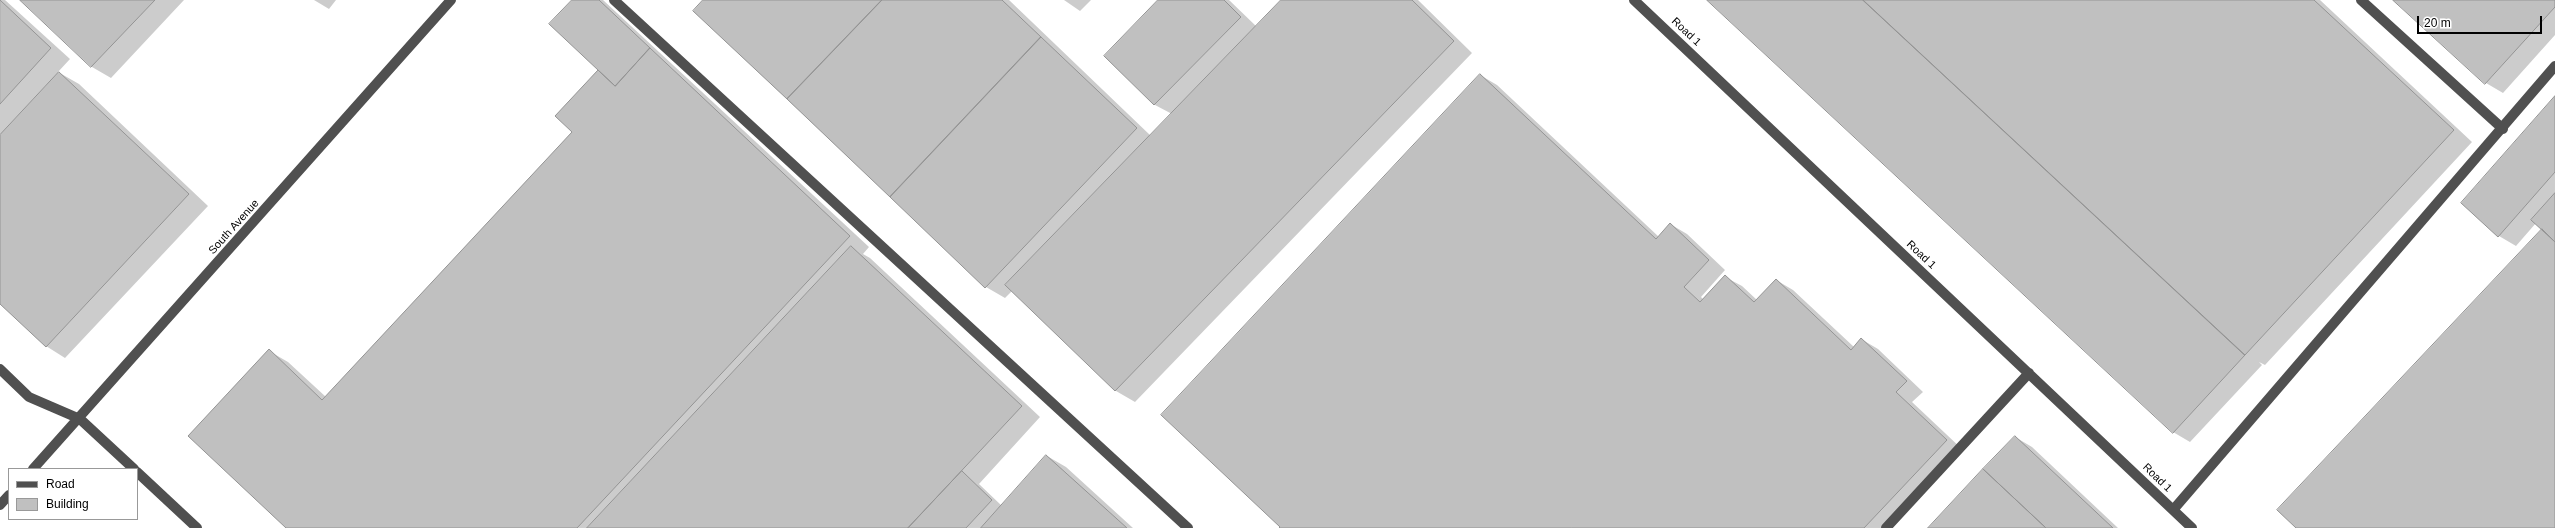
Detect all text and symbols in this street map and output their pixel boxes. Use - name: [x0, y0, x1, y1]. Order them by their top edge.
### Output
- scale bar: [2419, 8, 2544, 34]
- street label: Road 1: [1669, 15, 1703, 49]
- text: 20 m: [2424, 16, 2451, 30]
- street label: South Avenue: [206, 197, 262, 257]
- street label: Road 1: [1904, 238, 1938, 272]
- street label: Road 1: [2140, 461, 2174, 495]
- legend: [8, 468, 138, 520]
- text: Road: [46, 477, 75, 491]
- text: Building: [46, 497, 89, 511]

